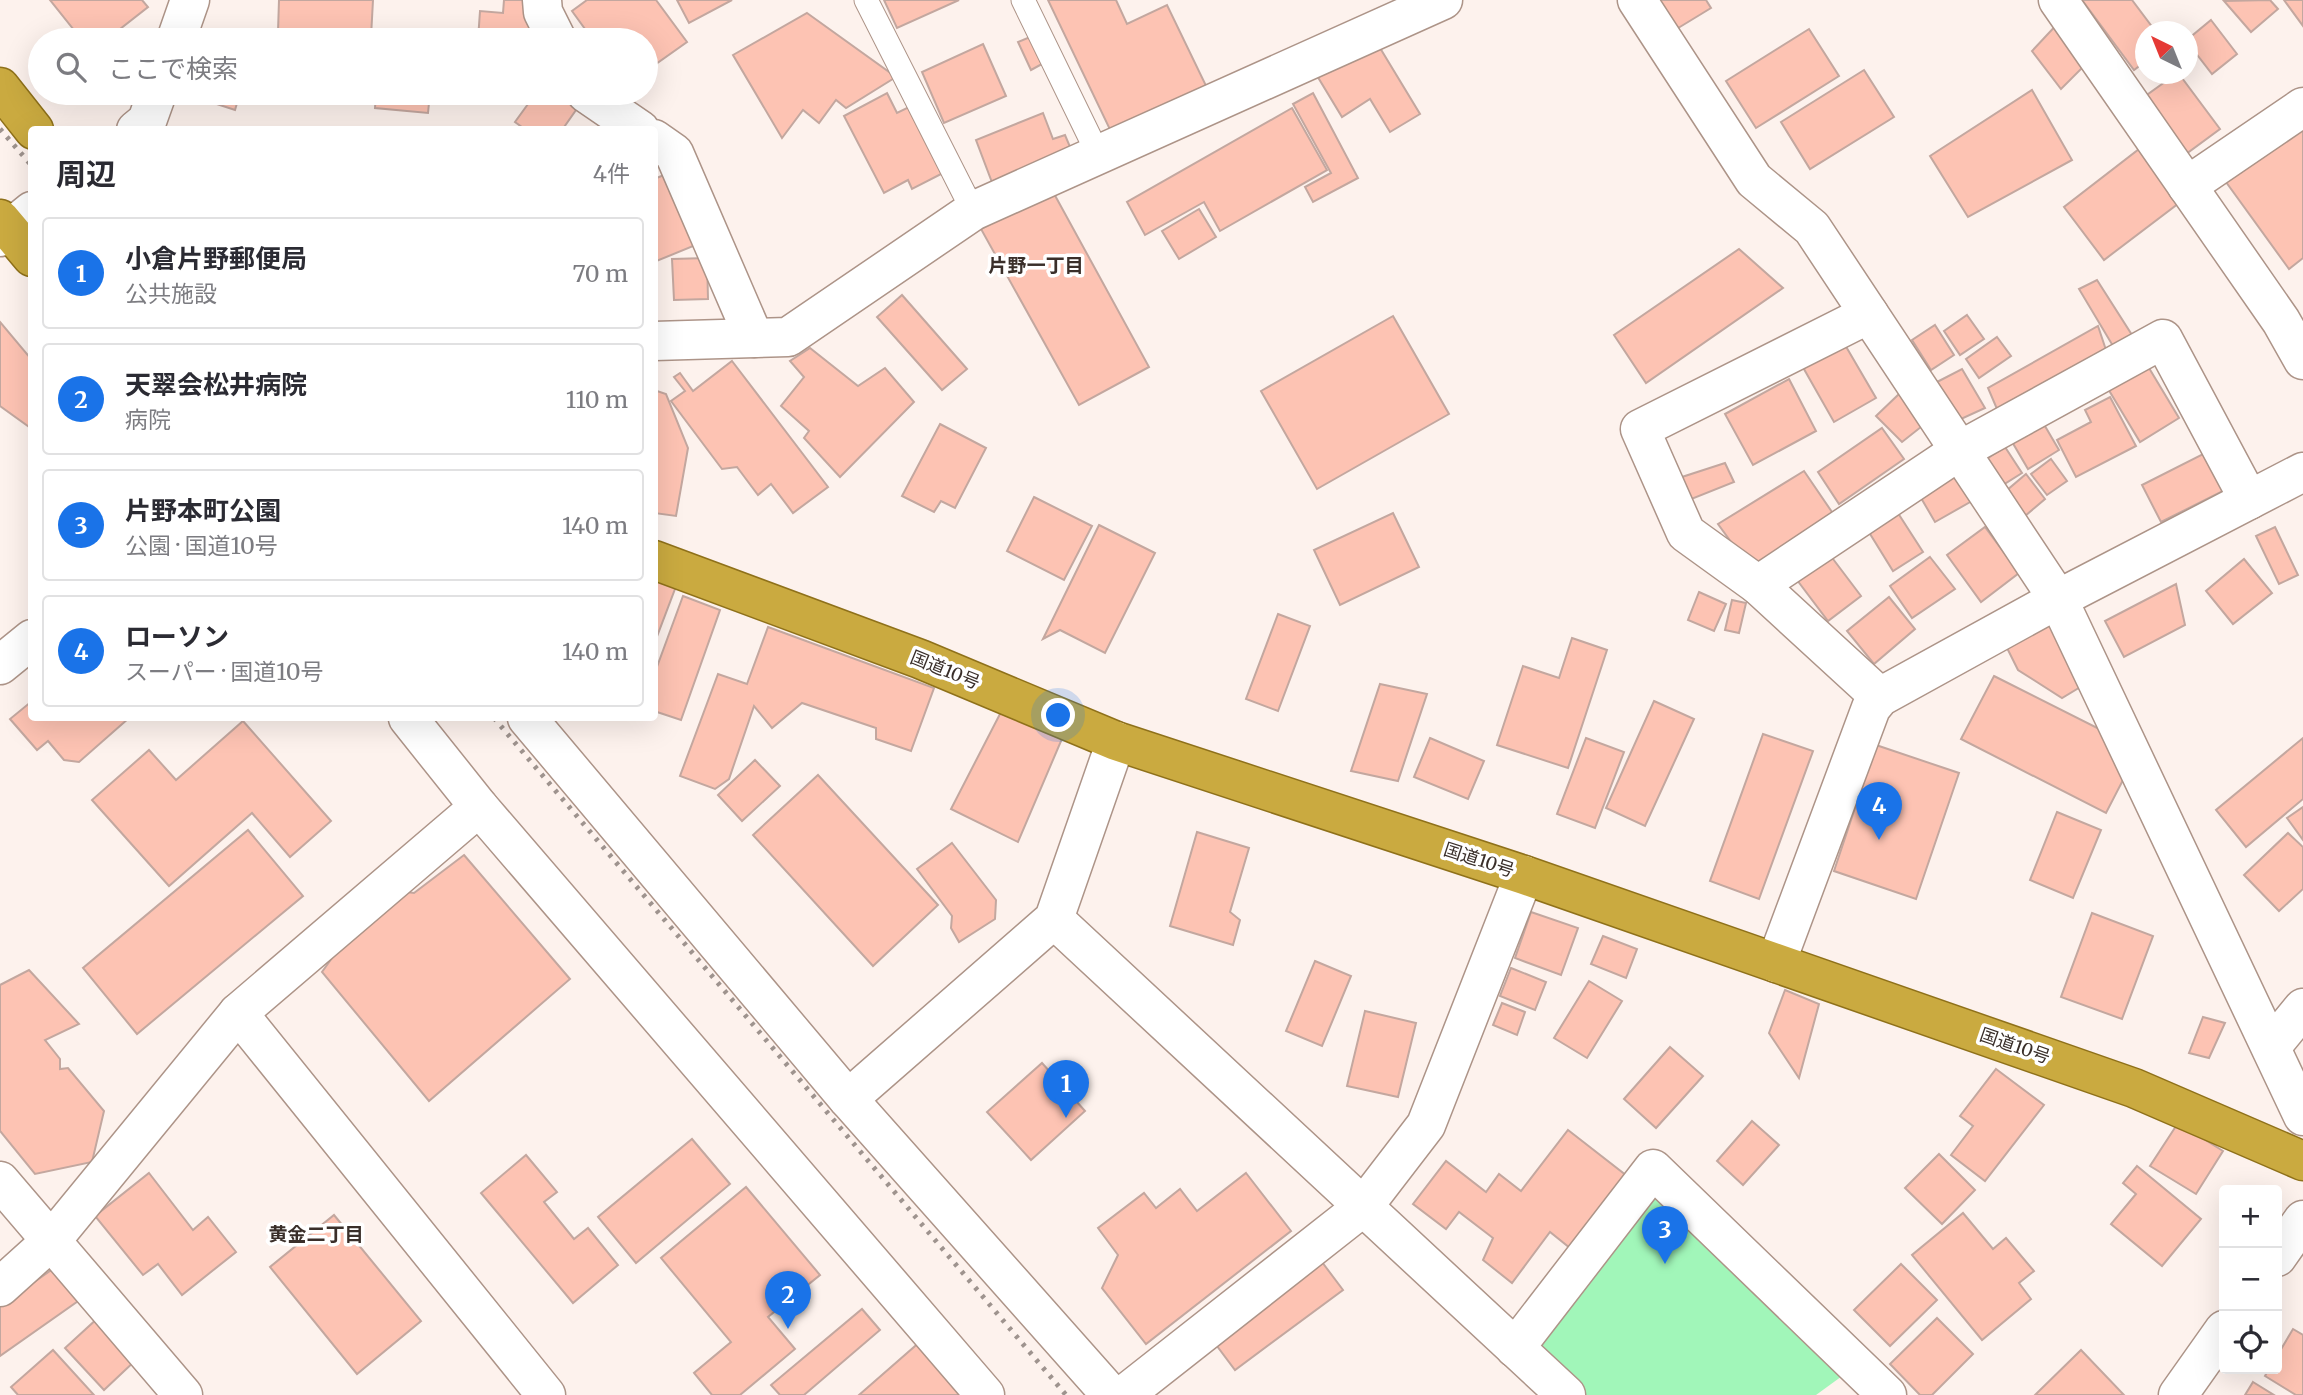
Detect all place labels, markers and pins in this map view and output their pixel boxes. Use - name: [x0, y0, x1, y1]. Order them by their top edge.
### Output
- pin: 4: [1856, 782, 1902, 840]
- pin: 1: [1043, 1060, 1089, 1118]
- pin: 3: [1642, 1206, 1688, 1264]
- pin: 2: [765, 1271, 811, 1329]

